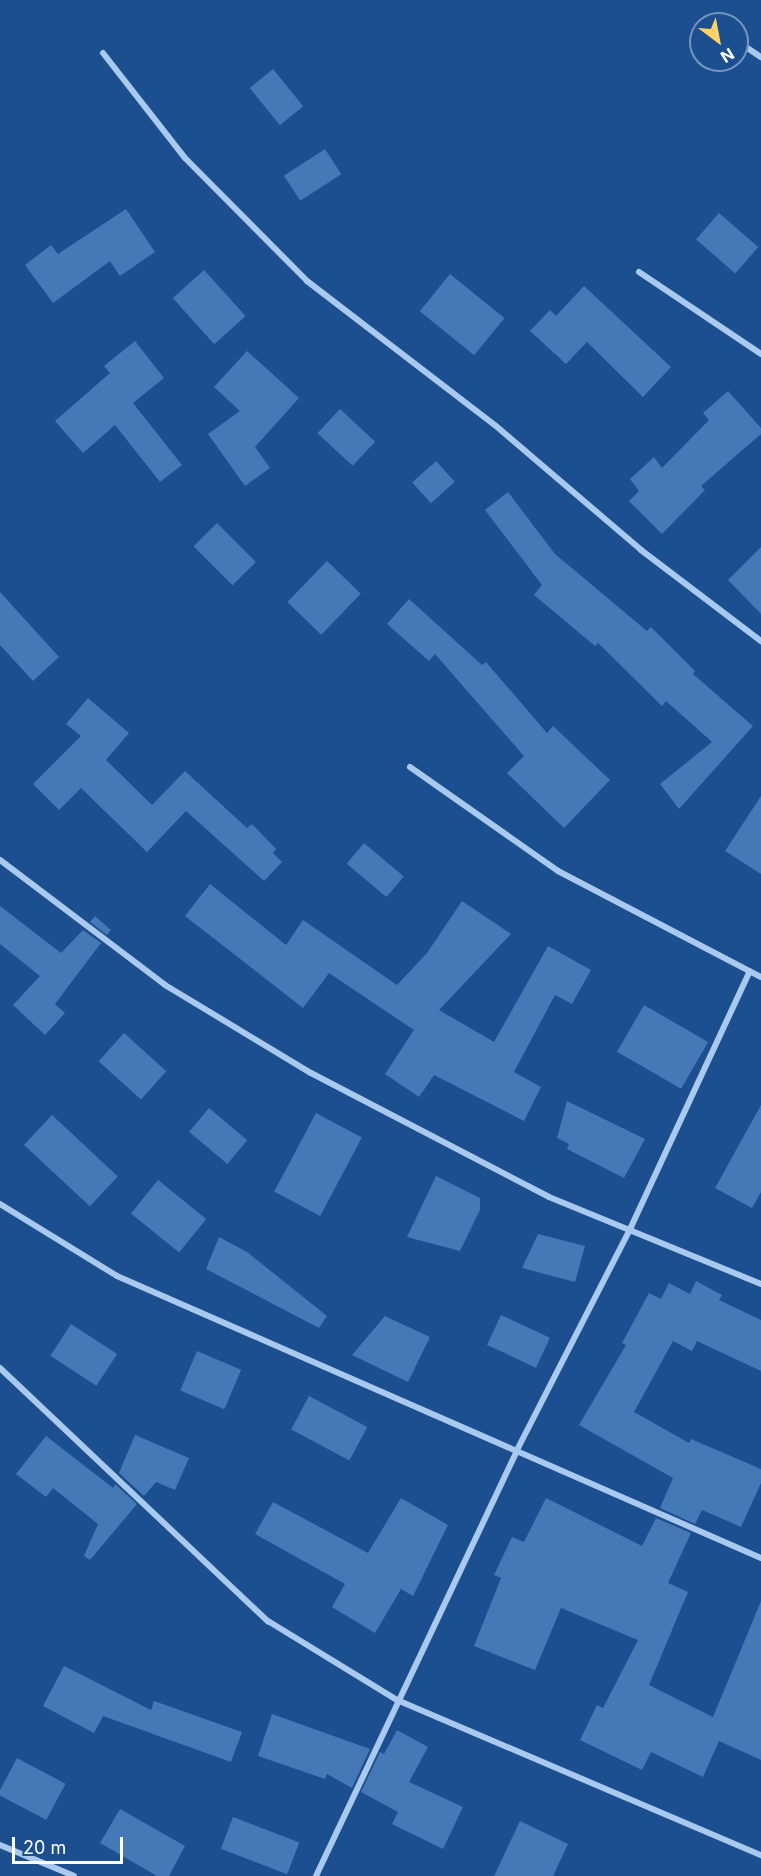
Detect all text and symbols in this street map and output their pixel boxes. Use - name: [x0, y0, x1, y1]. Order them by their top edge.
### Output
- north arrow: [689, 12, 749, 72]
- text: N: [717, 44, 738, 67]
- scale bar: [15, 1825, 126, 1863]
- text: 20 m: [23, 1837, 66, 1858]

